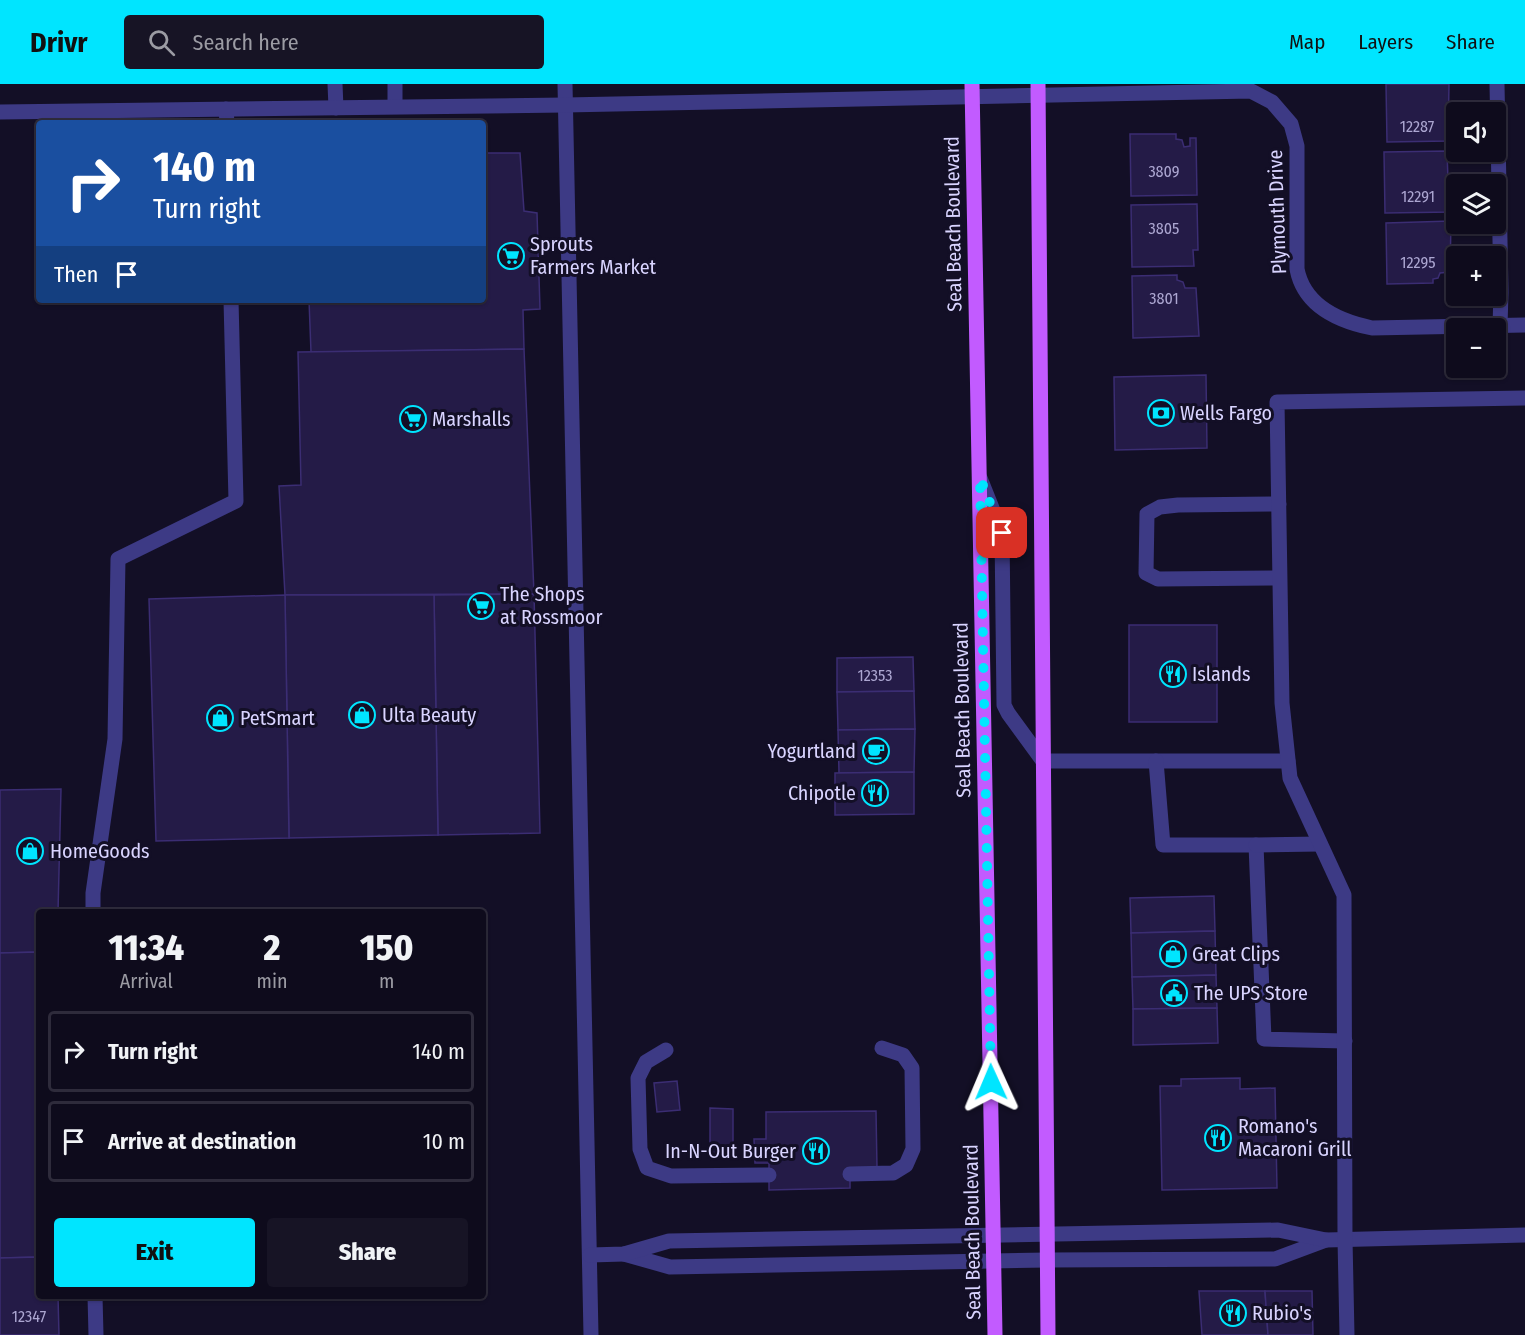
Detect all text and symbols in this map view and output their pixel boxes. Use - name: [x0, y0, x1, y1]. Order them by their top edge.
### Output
- search box: [124, 15, 544, 69]
- text: Drivr: [30, 26, 88, 59]
- icon: search: [145, 26, 178, 59]
- text: Search here: [193, 29, 299, 56]
- text: Map: [1289, 29, 1325, 55]
- text: Layers: [1358, 29, 1413, 55]
- text: Share: [1446, 29, 1495, 55]
- map controls: [1446, 102, 1506, 378]
- button: sound: [1446, 102, 1506, 162]
- house number: 12287: [1400, 117, 1435, 136]
- street label: Seal Beach Boulevard: [939, 136, 967, 312]
- text: 140 m: [153, 142, 256, 192]
- icon: right: [54, 144, 132, 222]
- street label: Plymouth Drive: [1263, 149, 1291, 275]
- house number: 3809: [1148, 162, 1180, 181]
- button: layers: [1446, 174, 1506, 234]
- house number: 12291: [1401, 187, 1435, 206]
- text: Turn right: [153, 193, 261, 225]
- house number: 3805: [1149, 219, 1179, 238]
- place label: Sprouts Farmers Market: [530, 232, 657, 279]
- supermarket icon: Sprouts Farmers Market: [496, 241, 526, 271]
- button: +: [1446, 246, 1506, 306]
- house number: 12295: [1400, 253, 1436, 272]
- icon: arrive: [110, 258, 143, 291]
- text: Then: [54, 261, 98, 288]
- house number: 3801: [1149, 289, 1179, 308]
- button: −: [1446, 318, 1506, 378]
- bank icon: Wells Fargo: [1146, 398, 1176, 428]
- place label: Wells Fargo: [1180, 401, 1272, 425]
- supermarket icon: Marshalls: [398, 404, 428, 434]
- place label: Marshalls: [432, 407, 511, 431]
- pin: [976, 507, 1027, 558]
- icon: arrive: [985, 516, 1018, 549]
- place label: The Shops at Rossmoor: [500, 582, 602, 629]
- supermarket icon: The Shops at Rossmoor: [466, 591, 496, 621]
- street label: Seal Beach Boulevard: [948, 622, 976, 798]
- restaurant icon: Islands: [1158, 659, 1188, 689]
- place label: Islands: [1192, 662, 1251, 686]
- house number: 12353: [858, 666, 892, 685]
- shop icon: Ulta Beauty: [347, 700, 377, 730]
- shop icon: PetSmart: [205, 703, 235, 733]
- place label: Ulta Beauty: [382, 703, 476, 727]
- place label: PetSmart: [240, 706, 315, 730]
- cafe icon: Yogurtland: [861, 736, 891, 766]
- place label: Yogurtland: [767, 739, 856, 763]
- restaurant icon: Chipotle: [860, 778, 890, 808]
- place label: Chipotle: [788, 781, 856, 805]
- shop icon: HomeGoods: [15, 836, 45, 866]
- place label: HomeGoods: [50, 839, 150, 863]
- text: 11:34: [108, 926, 184, 970]
- text: 2: [264, 926, 280, 970]
- text: 150: [360, 926, 414, 970]
- shop icon: Great Clips: [1158, 939, 1188, 969]
- place label: Great Clips: [1192, 942, 1280, 966]
- text: Arrival: [120, 969, 173, 993]
- text: min: [257, 969, 287, 993]
- text: m: [379, 969, 394, 993]
- public building icon: The UPS Store: [1159, 978, 1189, 1008]
- place label: The UPS Store: [1194, 981, 1308, 1005]
- icon: right: [57, 1035, 90, 1068]
- text: Turn right: [108, 1038, 197, 1065]
- text: 140 m: [412, 1038, 465, 1065]
- position arrow: [959, 1050, 1023, 1114]
- place label: Romano's Macaroni Grill: [1238, 1114, 1351, 1161]
- restaurant icon: Romano's Macaroni Grill: [1203, 1123, 1233, 1153]
- icon: arrive: [57, 1125, 90, 1158]
- text: Arrive at destination: [108, 1128, 296, 1155]
- text: 10 m: [423, 1128, 465, 1155]
- restaurant icon: In-N-Out Burger: [801, 1136, 831, 1166]
- place label: In-N-Out Burger: [665, 1139, 796, 1163]
- street label: Seal Beach Boulevard: [958, 1144, 986, 1320]
- button: Exit: [54, 1218, 255, 1287]
- button: Share: [267, 1218, 468, 1287]
- restaurant icon: Rubio's: [1218, 1298, 1248, 1328]
- place label: Rubio's: [1252, 1301, 1312, 1325]
- house number: 12347: [12, 1307, 47, 1326]

